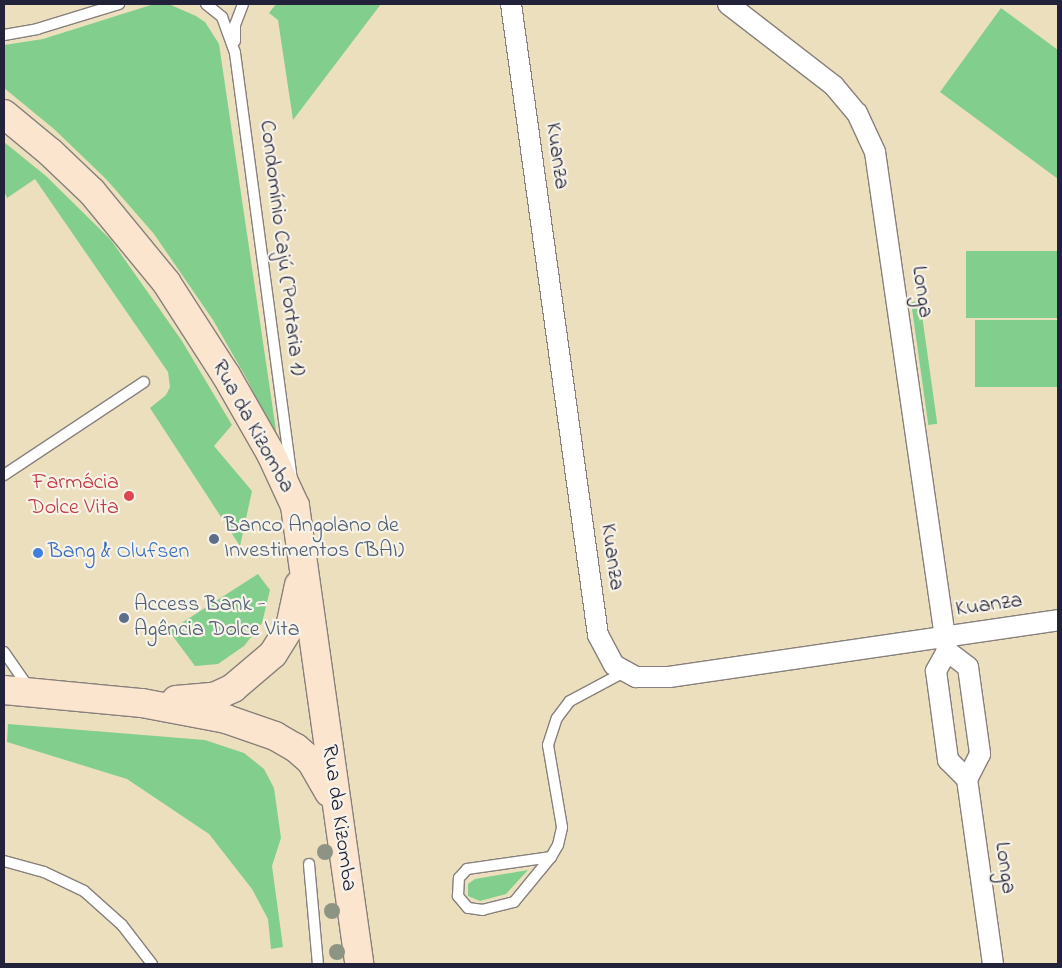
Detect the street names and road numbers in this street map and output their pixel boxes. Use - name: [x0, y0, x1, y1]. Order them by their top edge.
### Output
- street label: Condomínio Cajú (Portaria 1): [252, 119, 310, 377]
- street label: Kuanza: [538, 121, 574, 191]
- street label: Longa: [904, 264, 938, 320]
- street label: Rua da Kizomba: [205, 356, 299, 498]
- street label: Kuanza: [593, 522, 629, 592]
- street label: Kuanza: [954, 588, 1024, 624]
- street label: Rua da Kizomba: [315, 743, 361, 893]
- street label: Longa: [987, 840, 1021, 896]

